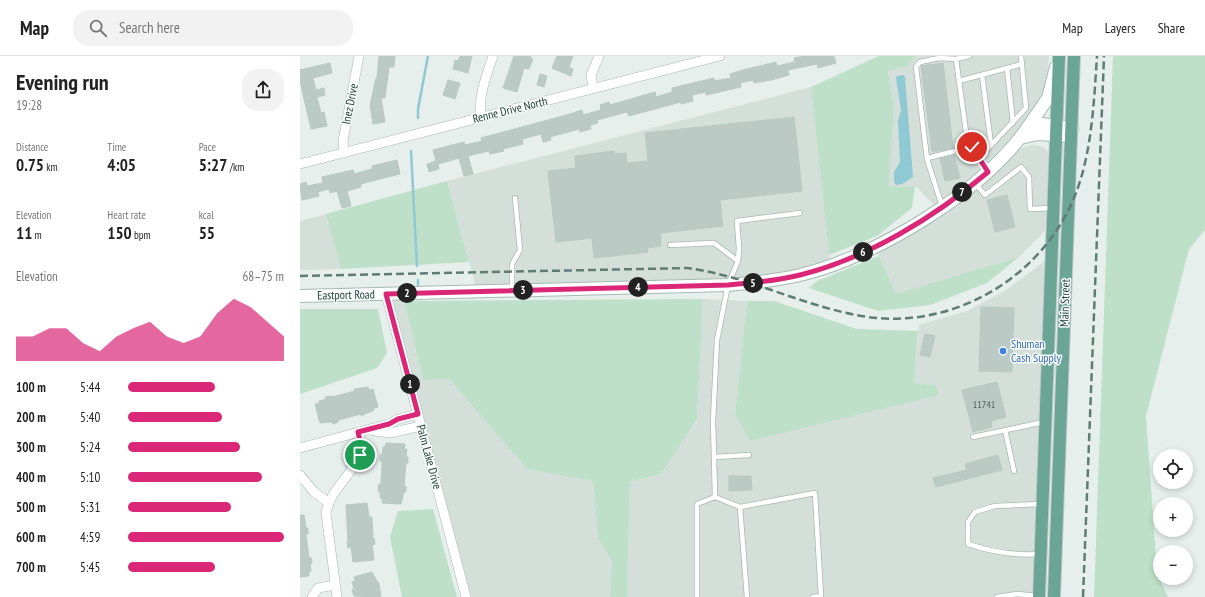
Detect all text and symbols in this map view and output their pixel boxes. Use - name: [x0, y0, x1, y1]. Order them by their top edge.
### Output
- search box: [73, 10, 353, 46]
- text: Map: [20, 16, 49, 40]
- icon: search: [87, 17, 109, 39]
- text: Search here: [119, 18, 180, 37]
- text: Map: [1062, 19, 1083, 37]
- text: Layers: [1105, 19, 1136, 37]
- text: Share: [1158, 19, 1185, 37]
- text: Evening run: [16, 68, 109, 96]
- button: share: [242, 69, 284, 111]
- street label: Inez Drive: [338, 82, 361, 126]
- street label: Renne Drive North: [471, 93, 549, 126]
- text: 19:28: [16, 97, 42, 114]
- pin: [955, 130, 989, 164]
- icon: check: [961, 136, 983, 158]
- text: Distance: [16, 140, 48, 154]
- text: Time: [107, 140, 126, 154]
- text: Pace: [199, 140, 216, 154]
- text: 0.75: [16, 154, 44, 176]
- text: 4:05: [107, 154, 136, 176]
- text: 5:27: [199, 154, 227, 176]
- text: km: [44, 160, 58, 174]
- text: /km: [227, 160, 244, 174]
- pin: 7: [952, 182, 972, 202]
- text: 7: [959, 185, 965, 199]
- text: Elevation: [16, 208, 51, 222]
- text: Heart rate: [107, 208, 146, 222]
- text: kcal: [199, 208, 214, 222]
- text: 11: [16, 222, 32, 244]
- text: 150: [107, 222, 132, 244]
- text: 55: [199, 222, 215, 244]
- text: m: [32, 228, 42, 242]
- text: bpm: [132, 228, 151, 242]
- pin: 6: [853, 242, 873, 262]
- text: 6: [860, 245, 866, 259]
- text: Elevation: [16, 268, 58, 285]
- text: 68–75 m: [242, 268, 284, 285]
- pin: 5: [743, 273, 763, 293]
- text: 5: [750, 276, 756, 290]
- pin: 4: [628, 277, 648, 297]
- street label: Main Street: [1056, 278, 1073, 327]
- pin: 3: [513, 280, 533, 300]
- text: 4: [635, 280, 641, 294]
- pin: 2: [397, 283, 417, 303]
- text: 3: [520, 283, 526, 297]
- street label: Eastport Road: [317, 286, 375, 303]
- text: 2: [404, 286, 410, 300]
- place label: Shuman Cash Supply: [1011, 336, 1062, 365]
- marker: Shuman Cash Supply: [998, 346, 1008, 356]
- pin: 1: [400, 374, 420, 394]
- text: 1: [407, 377, 413, 391]
- text: 100 m: [16, 379, 46, 396]
- text: 5:44: [80, 379, 100, 396]
- house number: 11741: [973, 398, 995, 411]
- text: 200 m: [16, 409, 46, 426]
- text: 5:40: [80, 409, 100, 426]
- street label: Palm Lake Drive: [414, 423, 445, 491]
- pin: [343, 438, 377, 472]
- text: 300 m: [16, 439, 46, 456]
- text: 5:24: [80, 439, 100, 456]
- icon: arrive: [349, 444, 371, 466]
- map controls: [1153, 449, 1193, 585]
- button: locate: [1153, 449, 1193, 489]
- text: 400 m: [16, 469, 46, 486]
- text: 5:10: [80, 469, 100, 486]
- button: +: [1153, 497, 1193, 537]
- text: 500 m: [16, 499, 46, 516]
- text: 5:31: [80, 499, 100, 516]
- text: 600 m: [16, 529, 46, 546]
- text: 4:59: [80, 529, 100, 546]
- button: −: [1153, 545, 1193, 585]
- text: 700 m: [16, 559, 46, 576]
- text: 5:45: [80, 559, 100, 576]

